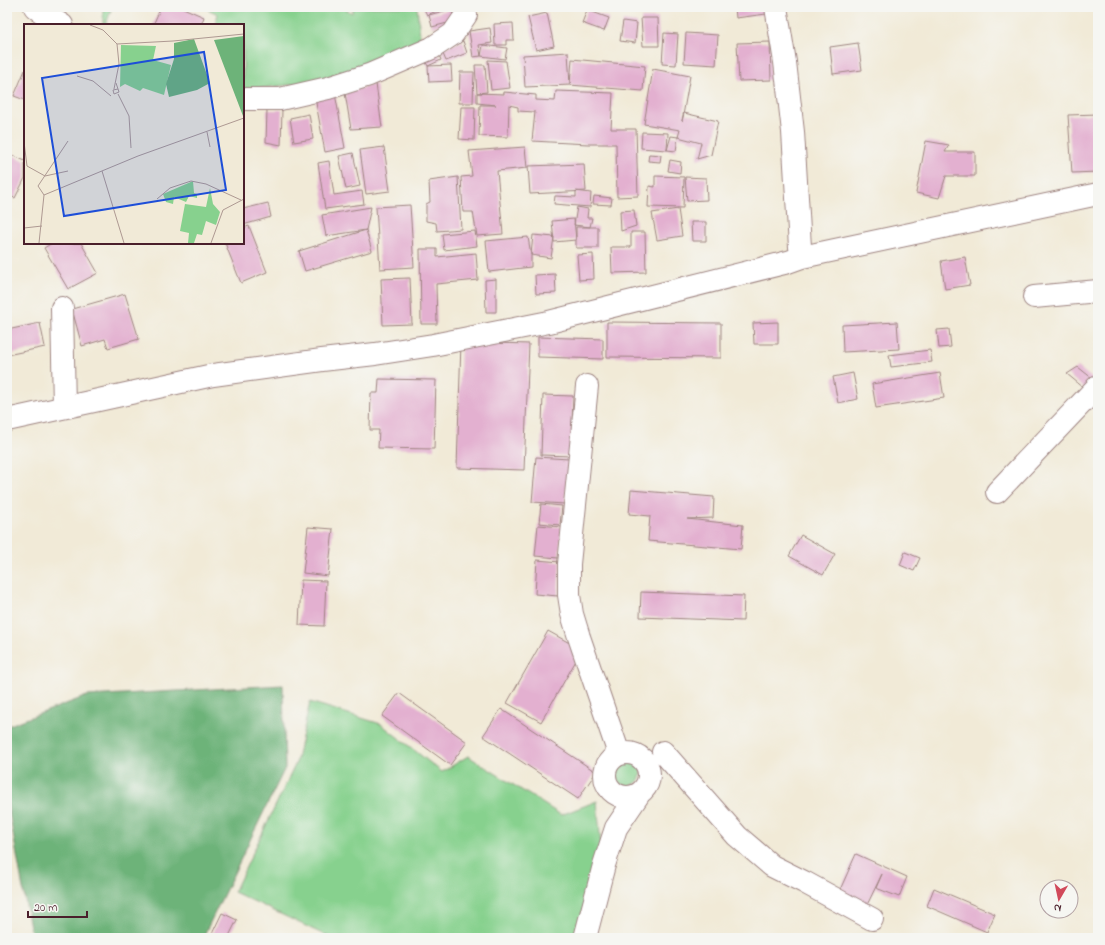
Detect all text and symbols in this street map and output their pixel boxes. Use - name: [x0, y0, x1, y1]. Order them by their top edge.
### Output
- inset map: [24, 24, 244, 244]
- north arrow: [1039, 879, 1079, 919]
- scale bar: [28, 893, 87, 919]
- text: 20 m: [34, 899, 57, 917]
- text: N: [1053, 899, 1063, 916]

